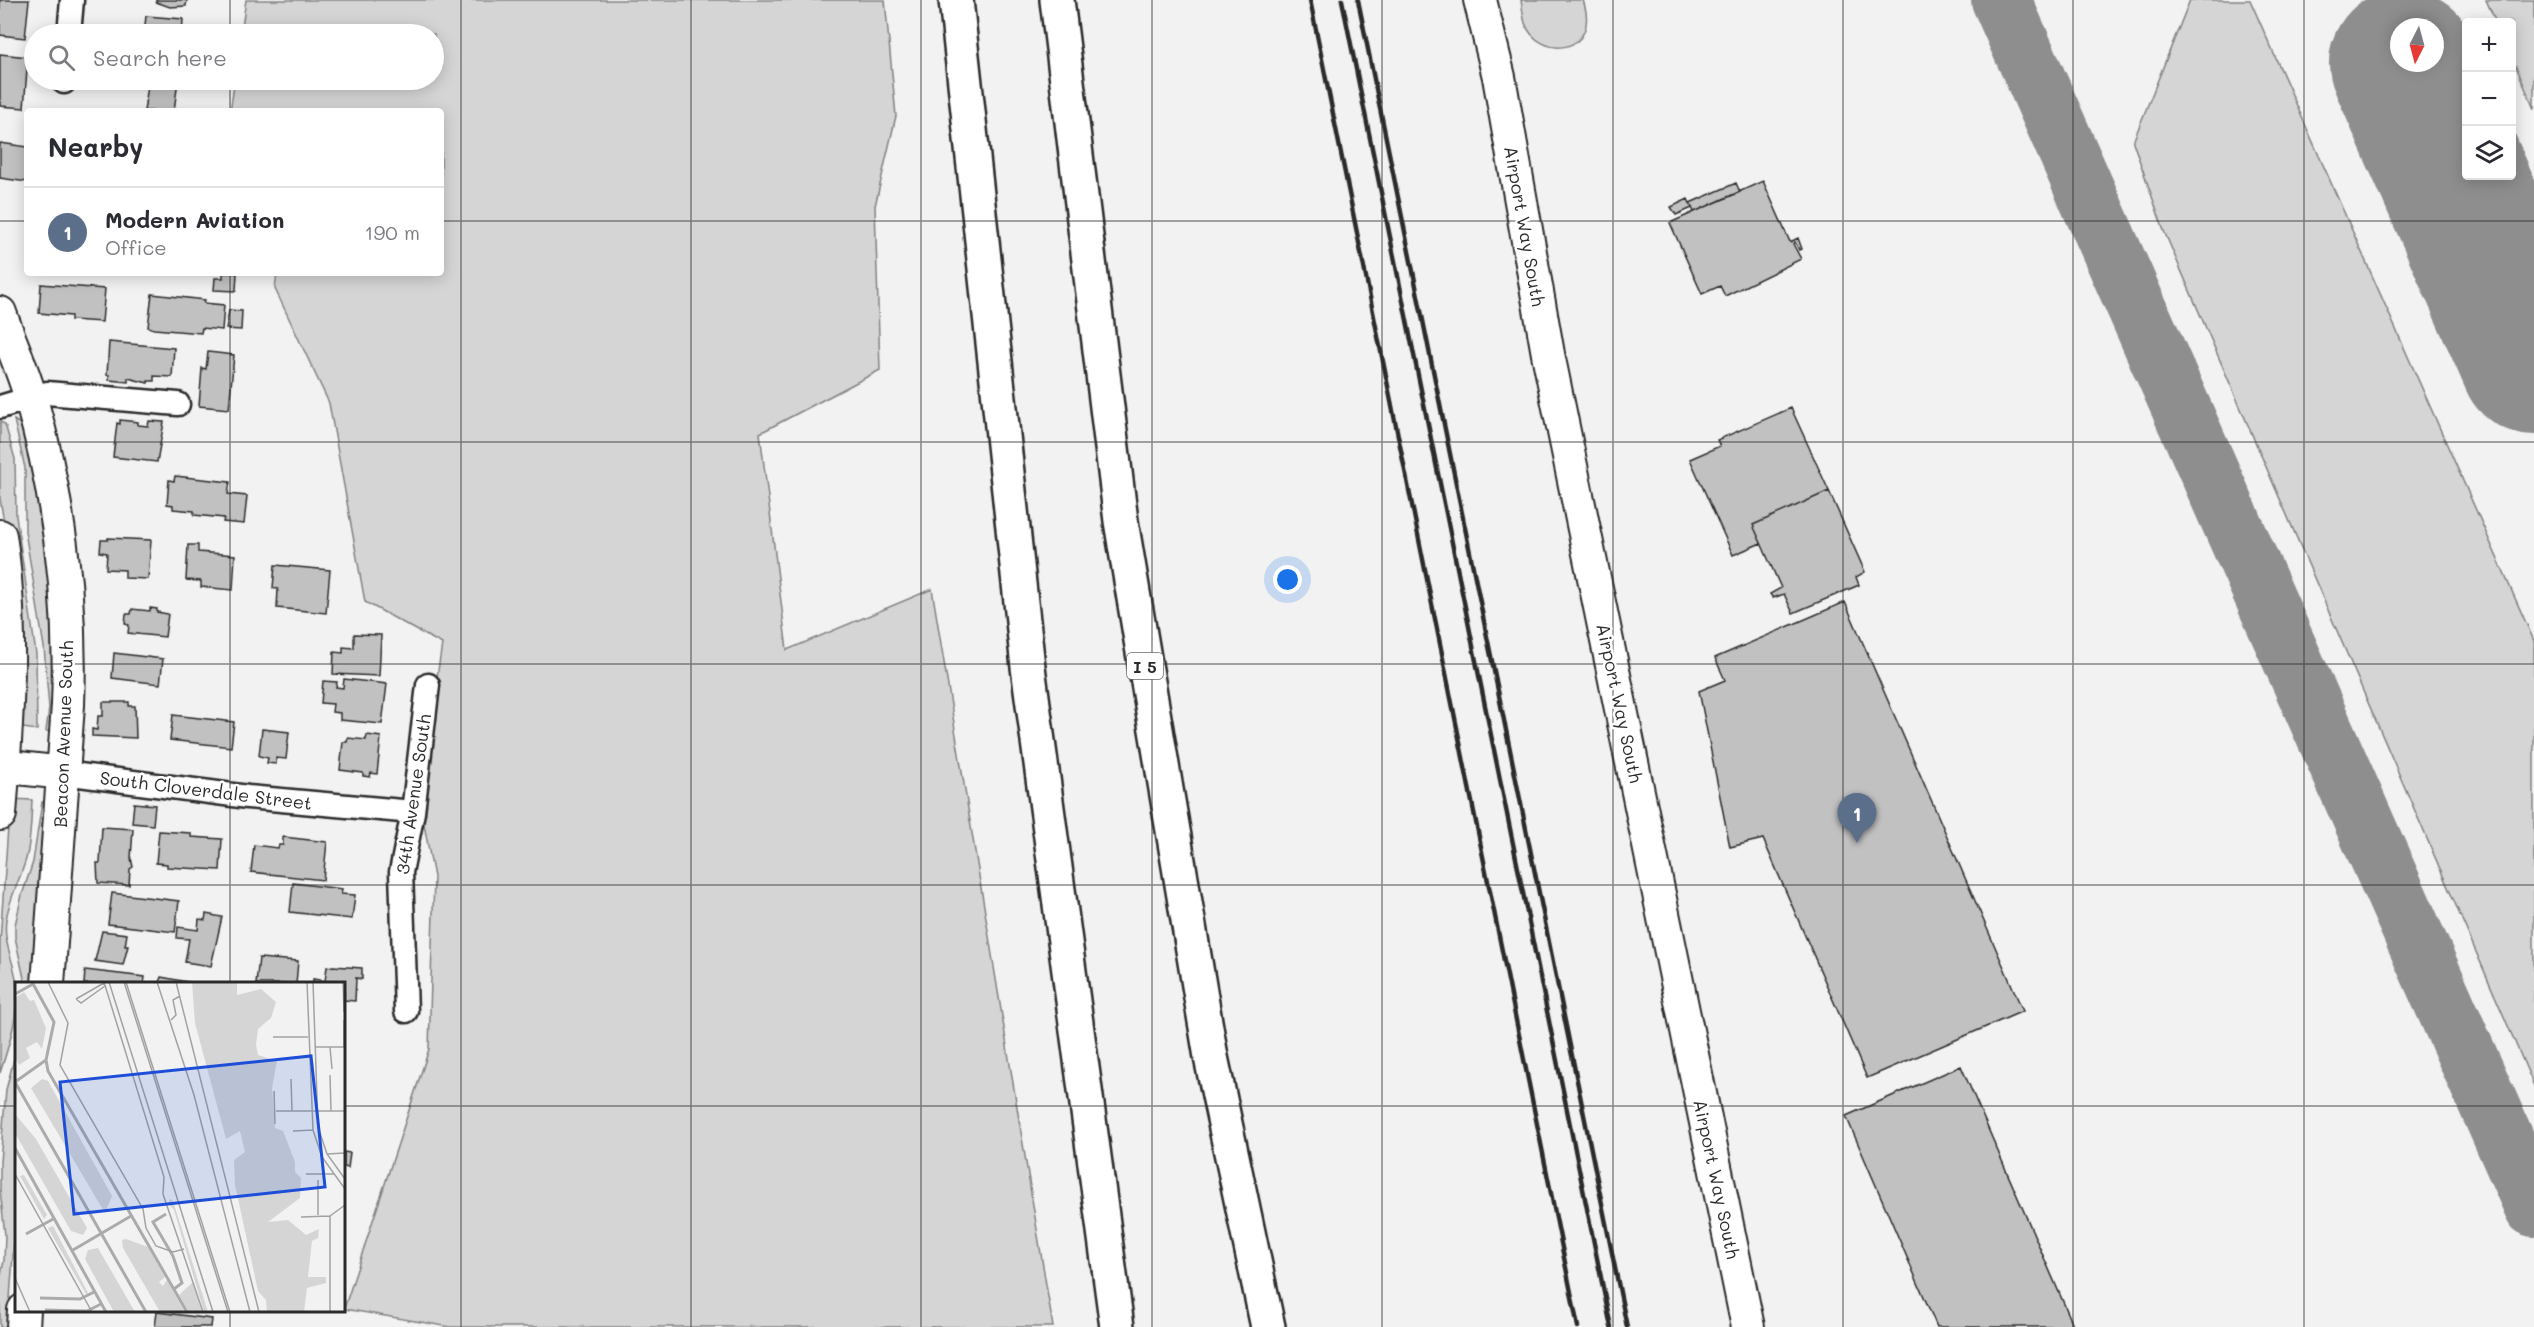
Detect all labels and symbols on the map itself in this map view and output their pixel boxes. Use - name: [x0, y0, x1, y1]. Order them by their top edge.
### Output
- north arrow: [2390, 18, 2444, 72]
- street label: Airport Way South: [1499, 144, 1551, 308]
- your location: [1273, 565, 1302, 594]
- street label: Airport Way South: [1591, 621, 1649, 785]
- street label: Beacon Avenue South: [48, 640, 78, 828]
- road number: I 5: [1127, 653, 1163, 679]
- street label: 34th Avenue South: [390, 712, 436, 876]
- street label: South Cloverdale Street: [99, 765, 313, 815]
- pin: 1: [1838, 794, 1876, 843]
- inset map: [15, 982, 345, 1312]
- street label: Airport Way South: [1688, 1097, 1746, 1261]

